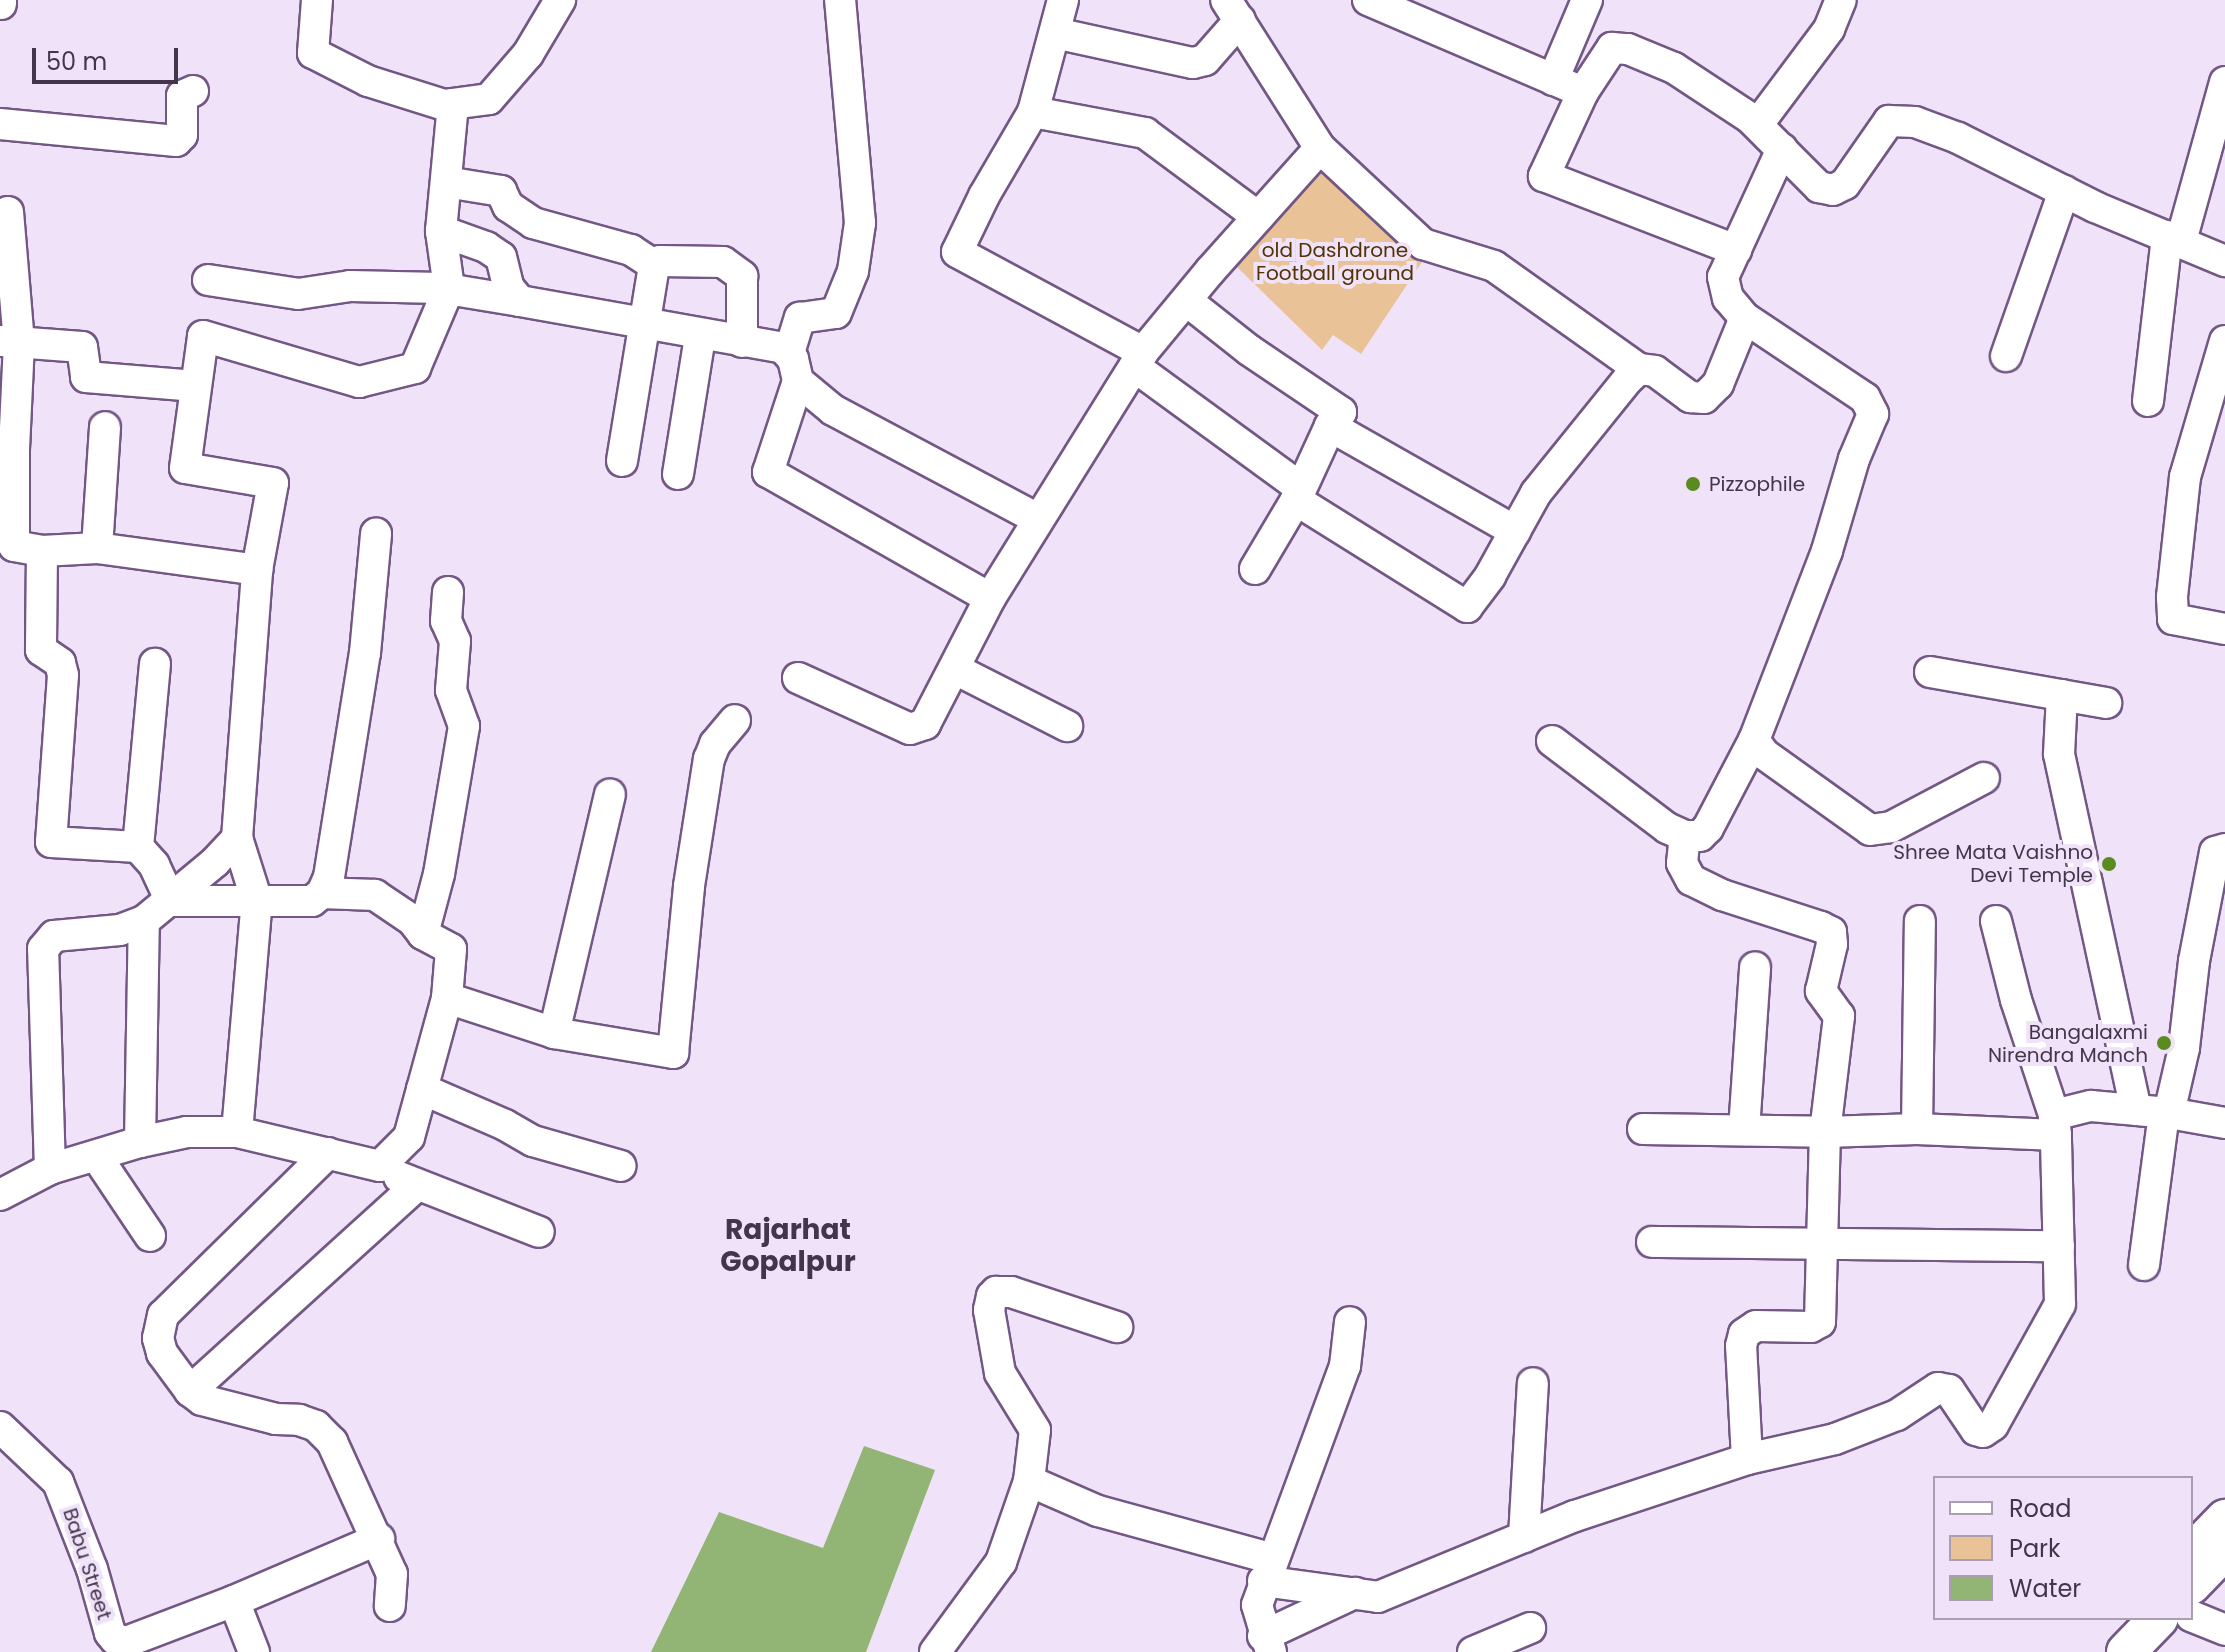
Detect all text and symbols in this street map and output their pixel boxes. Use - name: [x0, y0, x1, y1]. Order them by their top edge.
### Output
- scale bar: [36, 32, 182, 82]
- text: 50 m: [46, 45, 107, 78]
- park label: old Dashdrone Football ground: [1256, 239, 1414, 286]
- place label: Pizzophile: [1709, 472, 1805, 496]
- marker: Pizzophile: [1684, 475, 1702, 493]
- place label: Shree Mata Vaishno Devi Temple: [1893, 840, 2093, 887]
- marker: Shree Mata Vaishno Devi Temple: [2100, 855, 2118, 873]
- place label: Bangalaxmi Nirendra Manch: [1988, 1020, 2148, 1067]
- marker: Bangalaxmi Nirendra Manch: [2155, 1034, 2173, 1052]
- district label: Rajarhat Gopalpur: [720, 1213, 856, 1279]
- legend: [1933, 1476, 2193, 1620]
- text: Road: [2009, 1492, 2071, 1525]
- street label: Babu Street: [58, 1505, 116, 1623]
- text: Park: [2009, 1532, 2060, 1565]
- text: Water: [2009, 1572, 2081, 1605]

